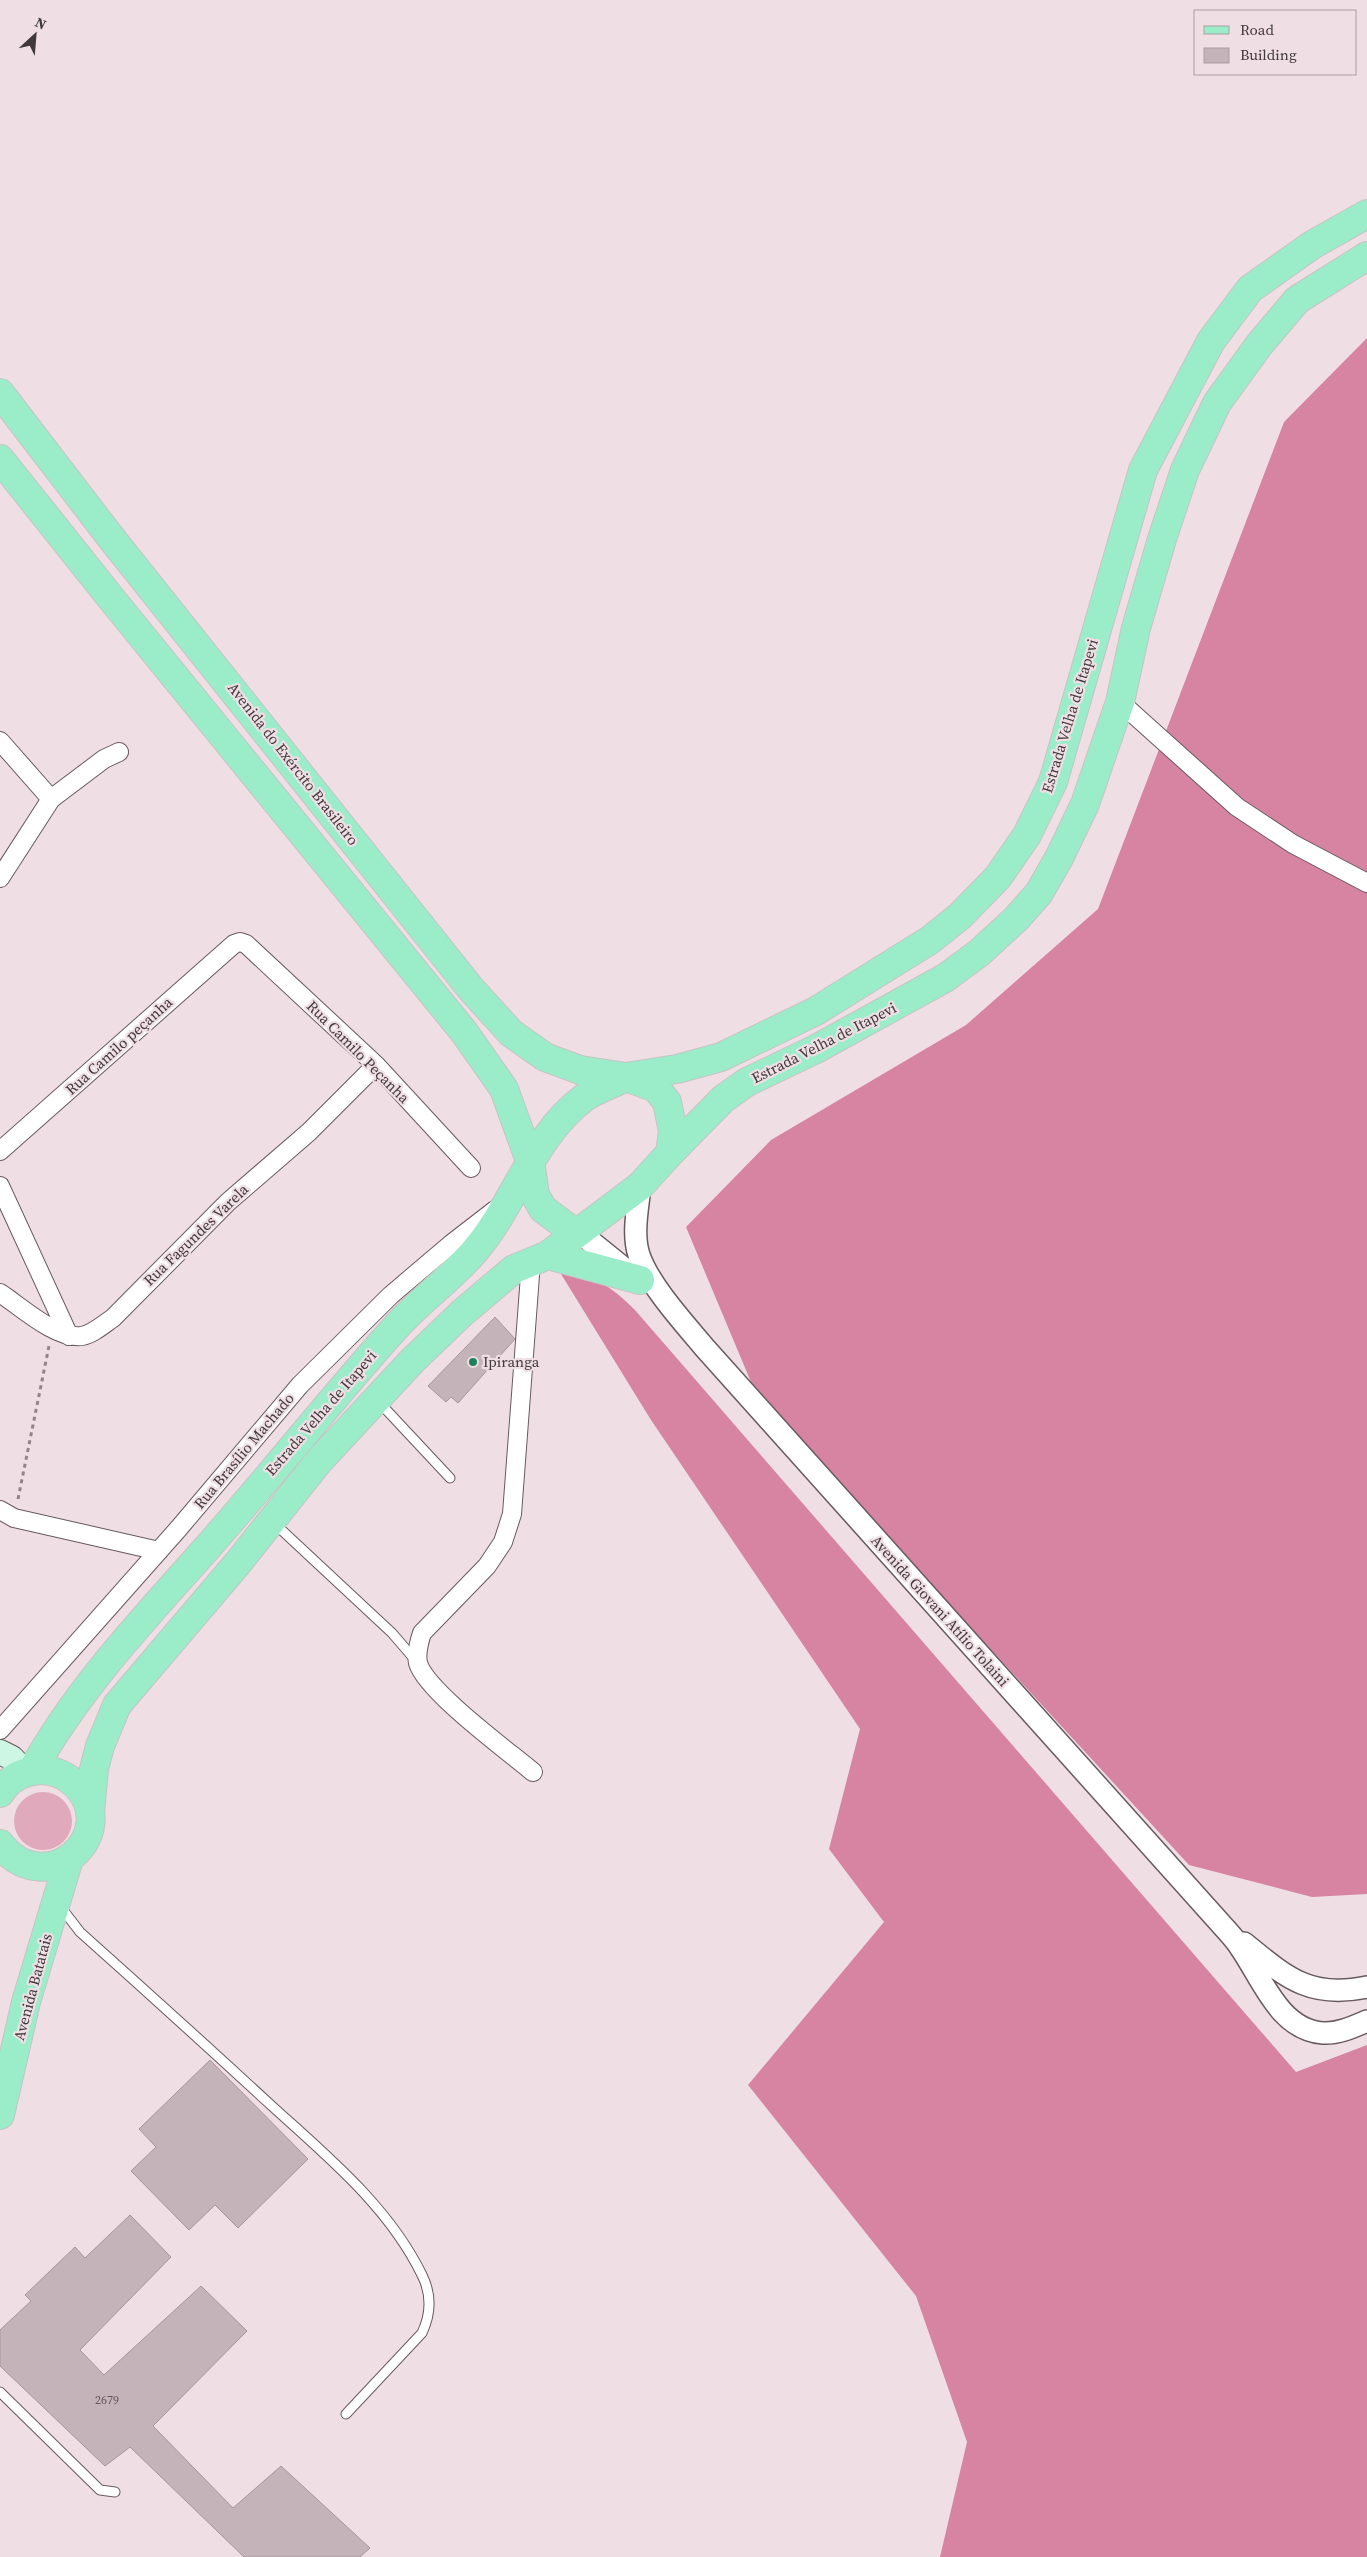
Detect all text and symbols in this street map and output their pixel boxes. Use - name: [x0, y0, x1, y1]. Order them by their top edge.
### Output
- north arrow: [10, 10, 60, 60]
- legend: [1194, 10, 1357, 75]
- text: N: [32, 12, 50, 35]
- text: Road: [1240, 19, 1274, 40]
- text: Building: [1240, 44, 1297, 65]
- street label: Estrada Velha de Itapevi: [1036, 636, 1103, 795]
- street label: Avenida do Exército Brasileiro: [223, 678, 364, 850]
- street label: Rua Camilo peçanha: [60, 992, 177, 1100]
- street label: Rua Camilo Peçanha: [302, 996, 415, 1108]
- street label: Estrada Velha de Itapevi: [748, 997, 900, 1088]
- street label: Rua Fagundes Varela: [139, 1179, 253, 1290]
- street label: Estrada Velha de Itapevi: [260, 1345, 381, 1480]
- place label: Ipiranga: [483, 1351, 540, 1372]
- marker: Ipiranga: [467, 1356, 479, 1368]
- street label: Rua Brasílio Machado: [189, 1388, 299, 1513]
- street label: Avenida Giovani Atílio Tolaini: [867, 1530, 1014, 1691]
- street label: Avenida Batatais: [8, 1931, 57, 2043]
- house number: 2679: [95, 2392, 119, 2408]

